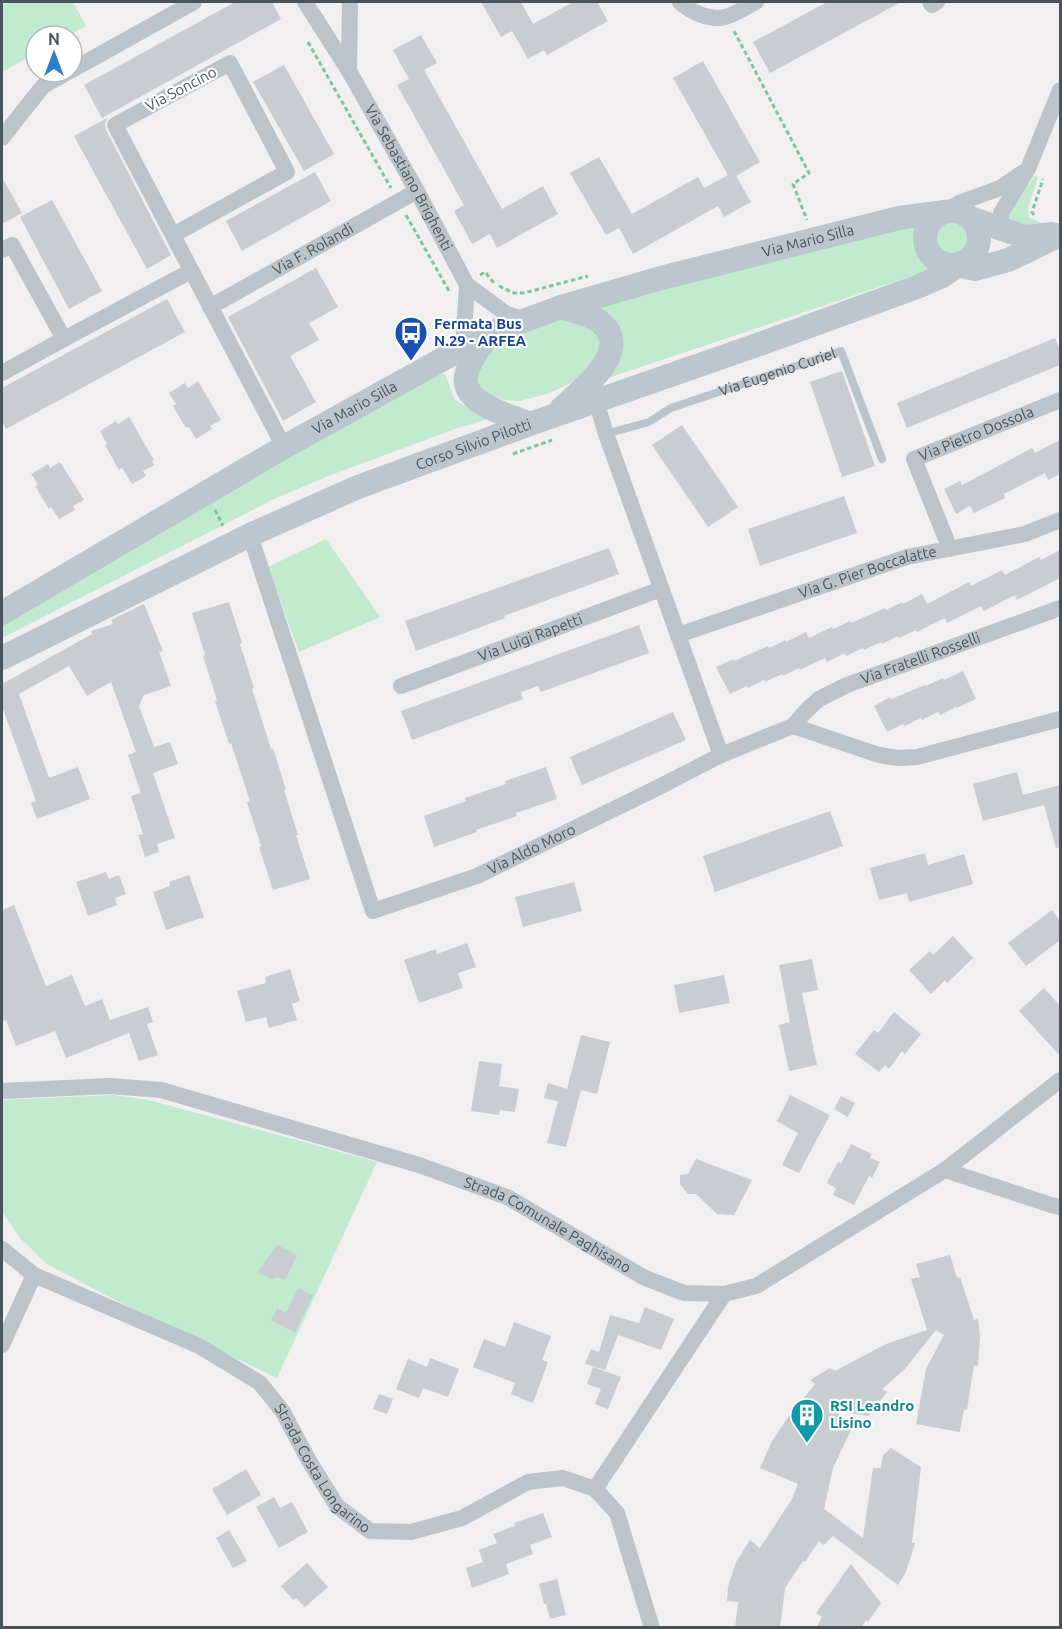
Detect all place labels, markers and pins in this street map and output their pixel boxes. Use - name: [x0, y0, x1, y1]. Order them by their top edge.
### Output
- bus stop icon: Fermata Bus N.29 - ARFEA: [393, 315, 429, 362]
- place label: Fermata Bus N.29 - ARFEA: [434, 315, 527, 349]
- building icon: RSI Leandro Lisino: [789, 1397, 825, 1444]
- place label: RSI Leandro Lisino: [830, 1397, 914, 1431]

